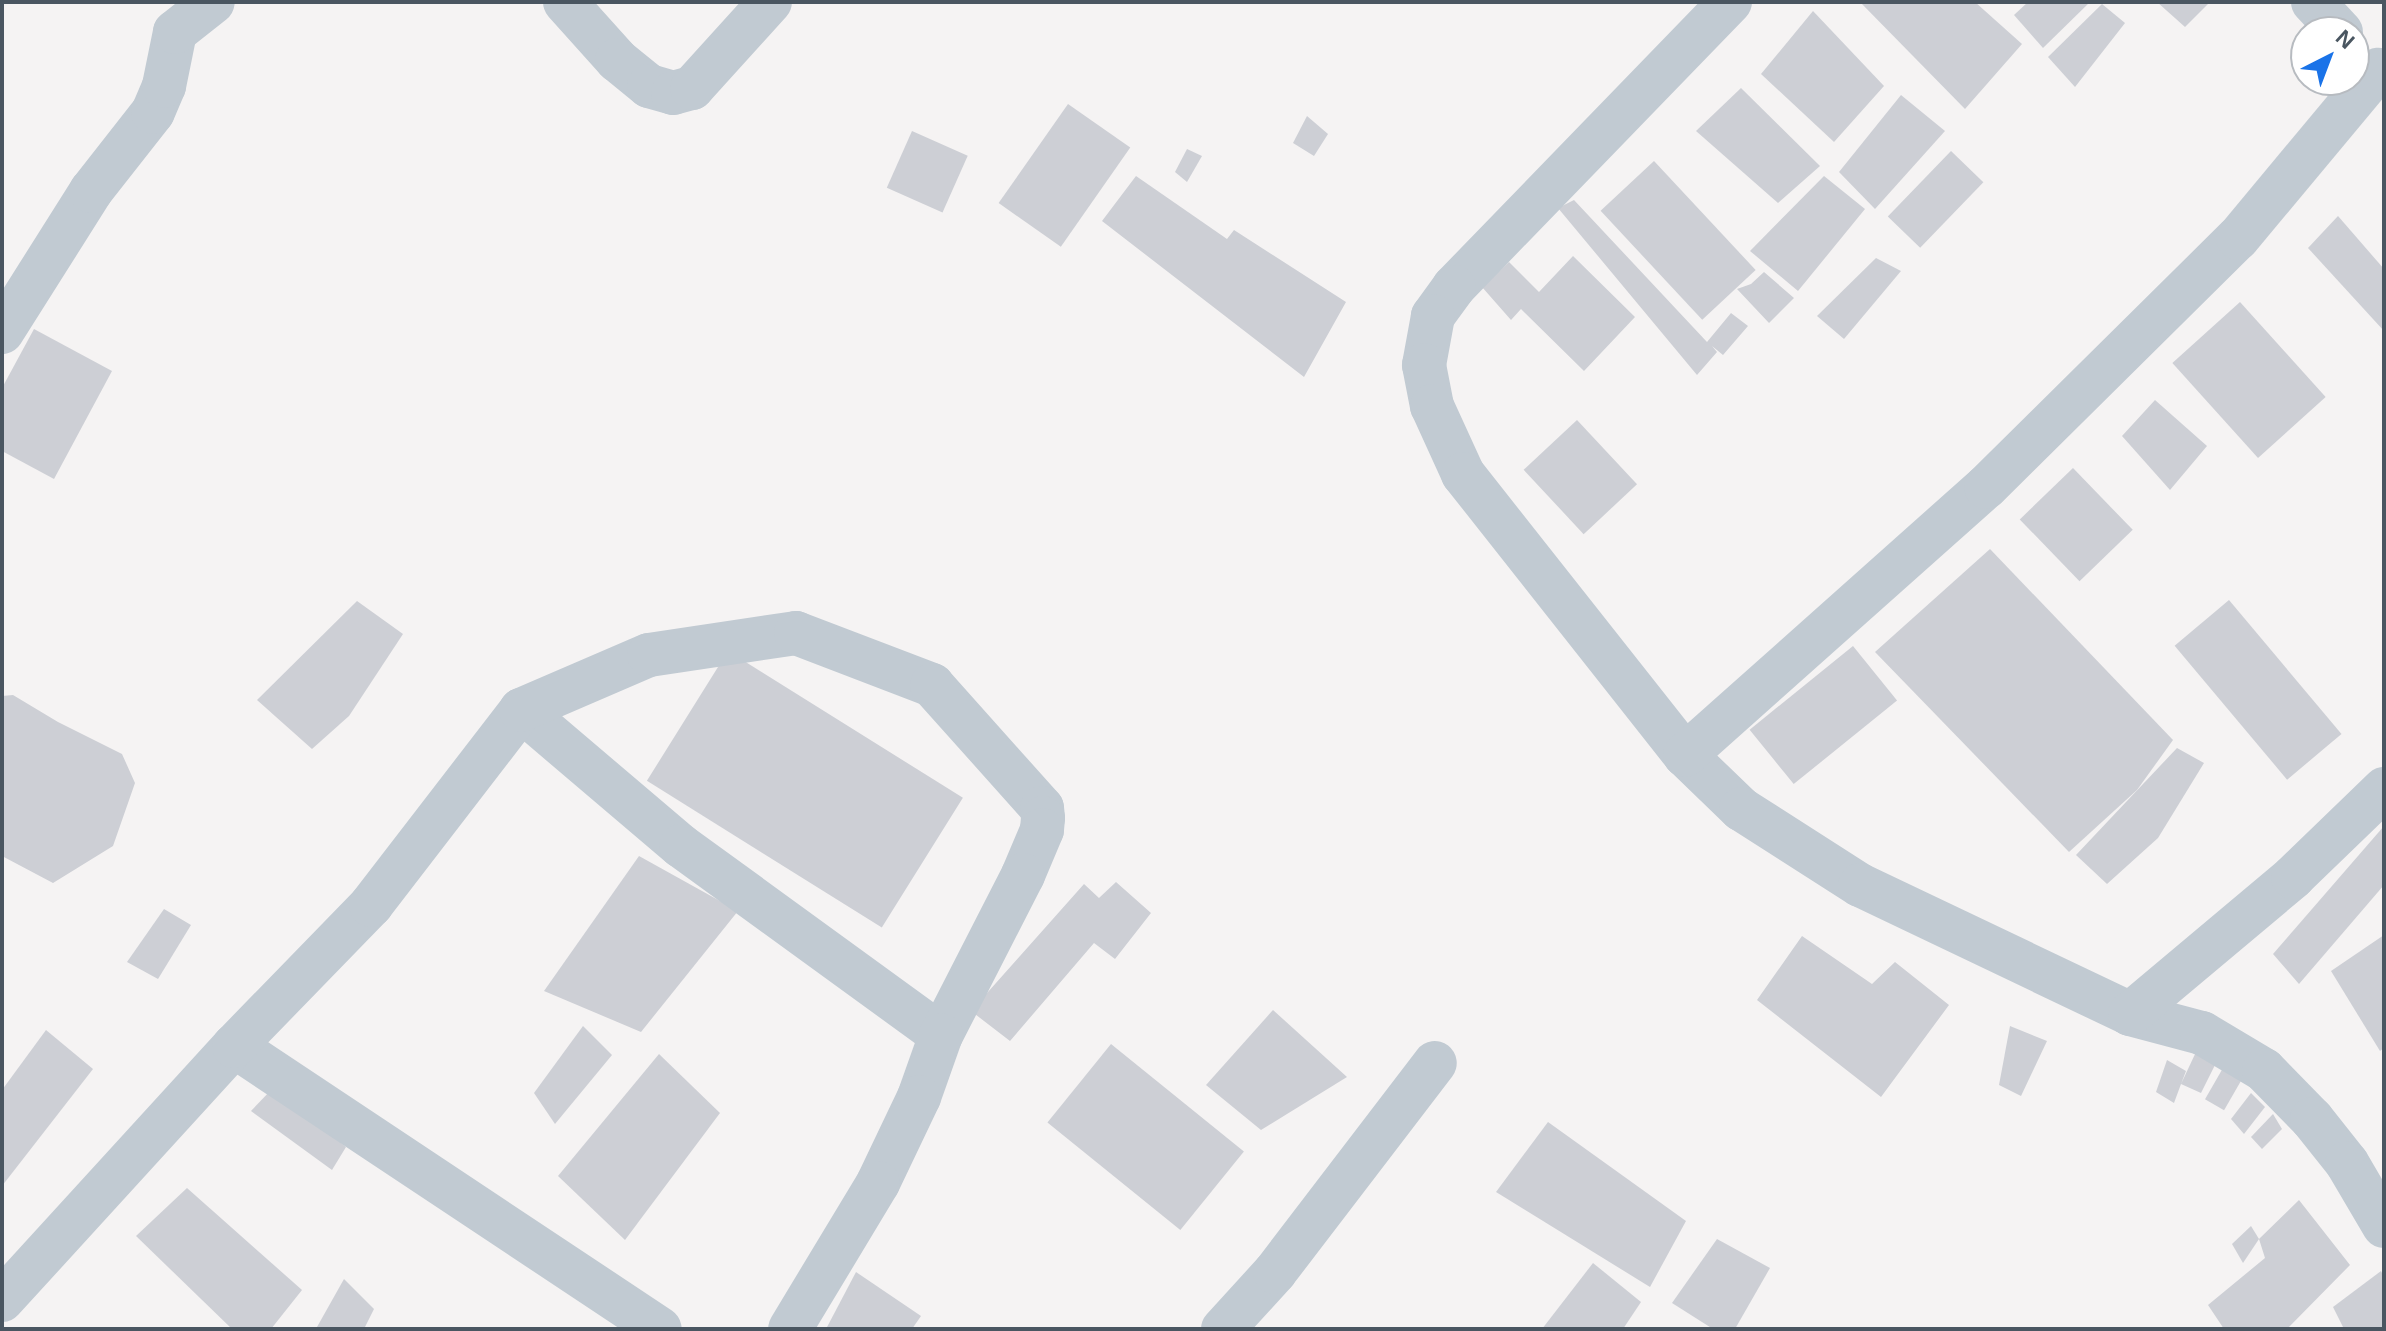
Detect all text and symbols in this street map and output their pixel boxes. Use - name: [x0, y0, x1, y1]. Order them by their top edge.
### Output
- north arrow: [2290, 16, 2370, 96]
- text: N: [2331, 25, 2359, 54]

